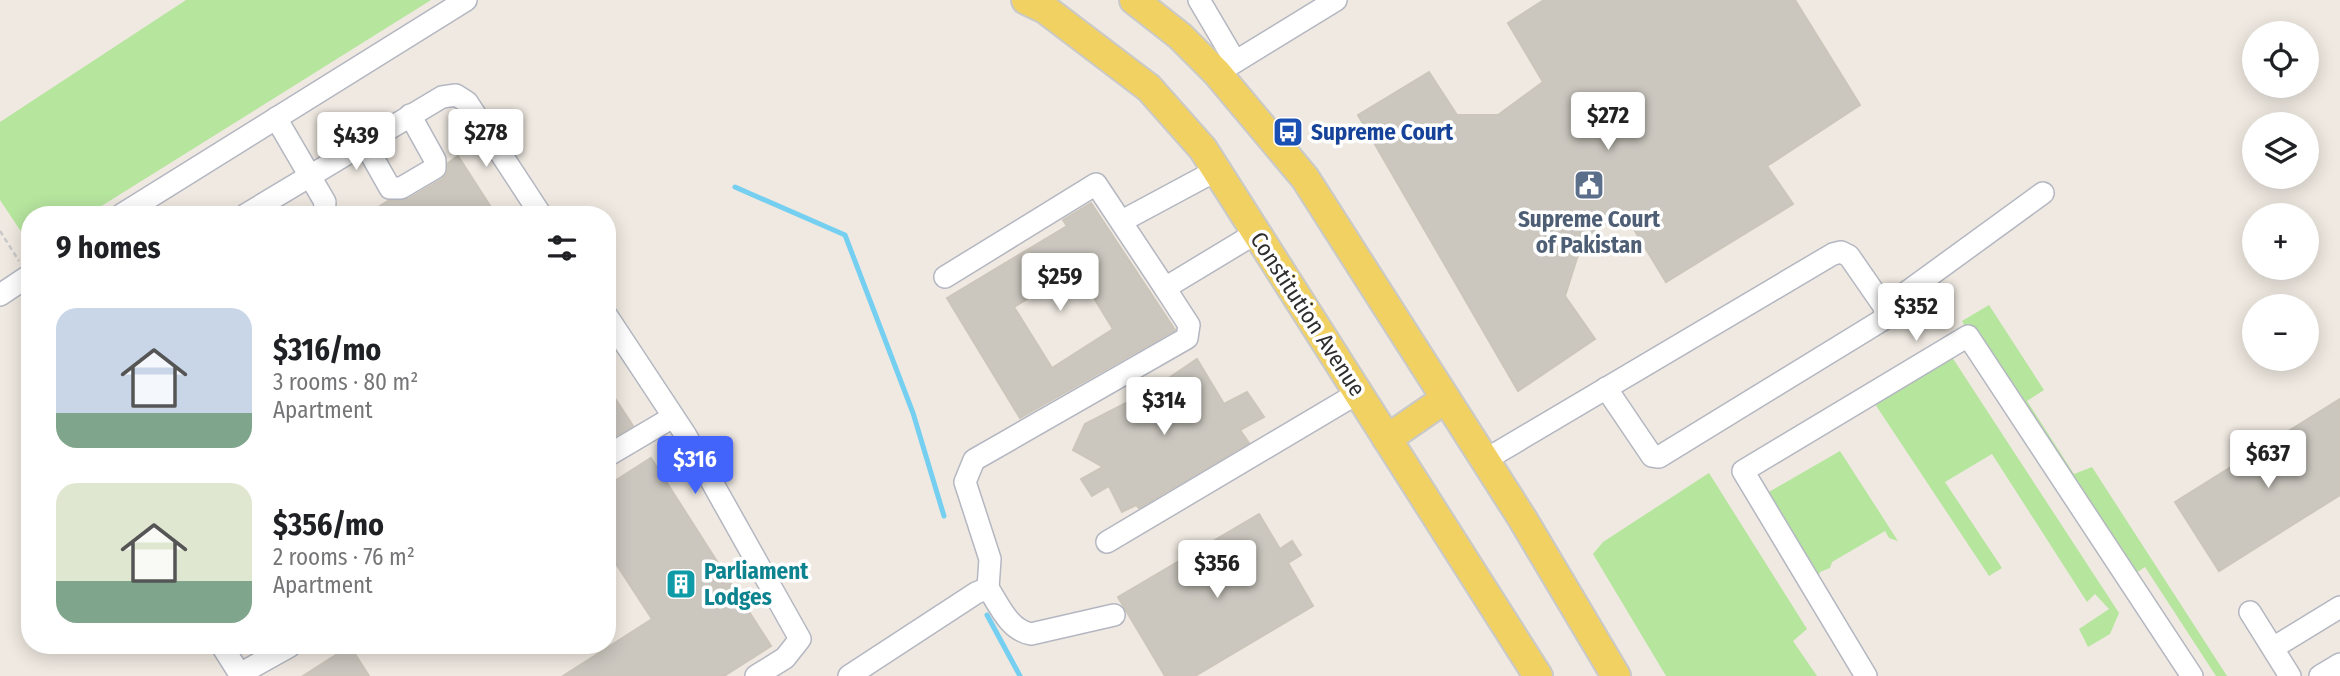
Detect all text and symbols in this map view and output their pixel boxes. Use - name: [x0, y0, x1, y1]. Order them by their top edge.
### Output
- map controls: [2242, 21, 2319, 371]
- button: locate: [2242, 21, 2319, 98]
- pin: $272: [1567, 92, 1649, 152]
- text: $272: [1587, 101, 1629, 129]
- pin: $278: [445, 110, 527, 169]
- button: layers: [2242, 112, 2319, 189]
- pin: $439: [315, 113, 397, 172]
- bus stop icon: Supreme Court: [1271, 115, 1305, 149]
- text: $278: [464, 118, 508, 146]
- place label: Supreme Court: [1311, 118, 1454, 146]
- text: $439: [333, 121, 379, 149]
- public building icon: Supreme Court of Pakistan: [1572, 168, 1606, 202]
- button: +: [2242, 203, 2319, 280]
- place label: Supreme Court of Pakistan: [1518, 205, 1661, 259]
- street label: Constitution Avenue: [1244, 227, 1372, 401]
- icon: filters: [543, 229, 581, 267]
- text: 9 homes: [56, 230, 161, 266]
- pin: $259: [1019, 254, 1101, 313]
- text: $259: [1038, 262, 1082, 290]
- pin: $352: [1875, 284, 1957, 343]
- text: $352: [1894, 292, 1938, 320]
- button: −: [2242, 294, 2319, 371]
- text: $316/mo: [273, 332, 381, 368]
- icon: home: [112, 336, 196, 420]
- text: 3 rooms · 80 m²: [273, 368, 418, 396]
- pin: $314: [1123, 378, 1205, 437]
- text: $314: [1142, 386, 1186, 414]
- text: Apartment: [273, 396, 373, 424]
- pin: $637: [2227, 430, 2309, 490]
- pin: $316: [654, 436, 736, 496]
- text: $637: [2246, 439, 2290, 467]
- text: $316: [673, 445, 717, 473]
- text: $356/mo: [273, 507, 384, 543]
- icon: home: [112, 511, 196, 595]
- pin: $356: [1176, 540, 1258, 600]
- text: 2 rooms · 76 m²: [273, 543, 415, 571]
- text: $356: [1194, 549, 1240, 577]
- place label: Parliament Lodges: [704, 557, 809, 611]
- building icon: Parliament Lodges: [664, 567, 698, 601]
- text: Apartment: [273, 571, 373, 599]

